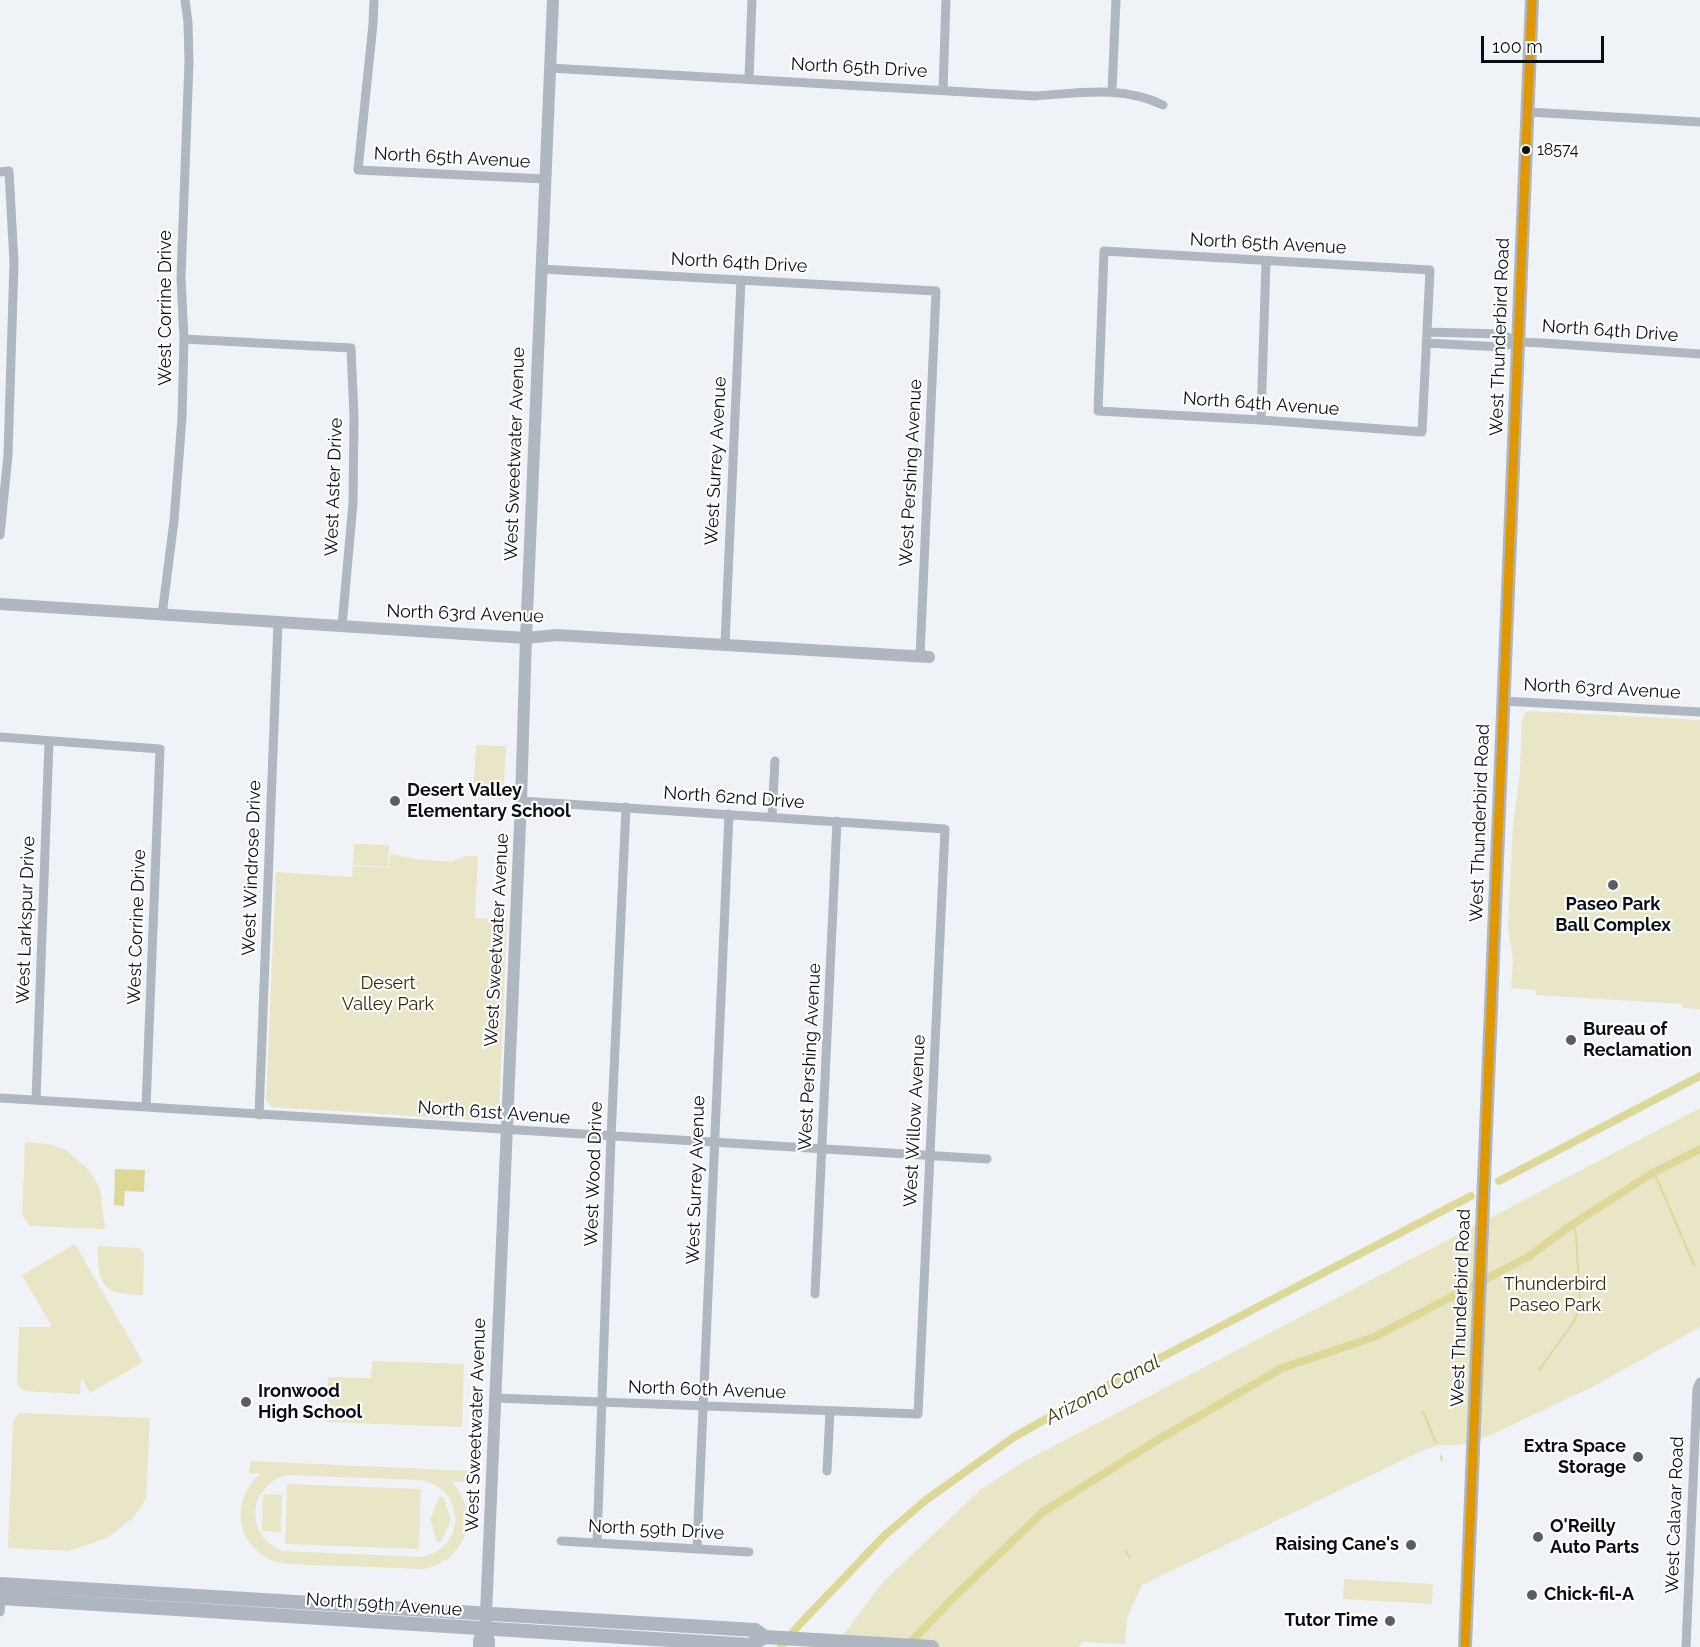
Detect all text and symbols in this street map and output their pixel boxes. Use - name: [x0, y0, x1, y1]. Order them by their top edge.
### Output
- scale bar: [1484, 24, 1607, 62]
- text: 100 m: [1492, 36, 1543, 57]
- street label: North 65th Drive: [790, 54, 928, 82]
- place label: 18574: [1537, 140, 1578, 160]
- street label: North 65th Avenue: [373, 143, 531, 173]
- marker: 18574: [1520, 144, 1532, 156]
- street label: North 65th Avenue: [1189, 229, 1347, 259]
- street label: West Corrine Drive: [155, 230, 177, 386]
- street label: West Thunderbird Road: [1486, 238, 1514, 436]
- street label: North 64th Drive: [670, 249, 808, 277]
- street label: North 64th Drive: [1541, 315, 1679, 347]
- street label: West Sweetwater Avenue: [500, 347, 530, 561]
- street label: West Surrey Avenue: [701, 376, 731, 546]
- street label: West Pershing Avenue: [895, 379, 927, 567]
- street label: North 64th Avenue: [1182, 388, 1340, 420]
- street label: West Aster Drive: [321, 417, 347, 557]
- street label: North 63rd Avenue: [386, 600, 544, 628]
- street label: North 63rd Avenue: [1523, 674, 1681, 704]
- street label: West Thunderbird Road: [1466, 724, 1494, 922]
- street label: West Windrose Drive: [238, 780, 266, 956]
- place label: Desert Valley Elementary School: [407, 780, 571, 822]
- street label: North 62nd Drive: [663, 782, 805, 814]
- marker: Desert Valley Elementary School: [388, 794, 402, 808]
- street label: West Sweetwater Avenue: [481, 832, 513, 1048]
- street label: West Larkspur Drive: [12, 836, 40, 1004]
- street label: West Corrine Drive: [123, 849, 151, 1005]
- marker: Paseo Park Ball Complex: [1606, 878, 1620, 892]
- place label: Paseo Park Ball Complex: [1555, 894, 1671, 936]
- street label: West Pershing Avenue: [794, 963, 826, 1151]
- park label: Desert Valley Park: [342, 973, 434, 1016]
- place label: Bureau of Reclamation: [1583, 1019, 1692, 1062]
- marker: Bureau of Reclamation: [1564, 1033, 1578, 1047]
- street label: West Willow Avenue: [900, 1034, 930, 1208]
- street label: West Surrey Avenue: [682, 1095, 710, 1265]
- street label: North 61st Avenue: [417, 1097, 571, 1129]
- street label: West Wood Drive: [581, 1101, 607, 1247]
- street label: West Thunderbird Road: [1447, 1209, 1475, 1407]
- park label: Thunderbird Paseo Park: [1503, 1274, 1607, 1316]
- street label: West Sweetwater Avenue: [461, 1318, 491, 1532]
- water label: Arizona Canal: [1042, 1350, 1164, 1430]
- street label: North 60th Avenue: [628, 1376, 786, 1404]
- place label: Ironwood High School: [258, 1381, 362, 1424]
- marker: Ironwood High School: [239, 1395, 253, 1409]
- place label: Extra Space Storage: [1524, 1436, 1626, 1478]
- street label: West Calavar Road: [1661, 1436, 1689, 1594]
- marker: Extra Space Storage: [1631, 1450, 1645, 1464]
- street label: North 59th Drive: [587, 1516, 725, 1544]
- place label: O'Reilly Auto Parts: [1550, 1516, 1639, 1558]
- marker: O'Reilly Auto Parts: [1531, 1530, 1545, 1544]
- place label: Raising Cane's: [1275, 1534, 1399, 1556]
- marker: Raising Cane's: [1404, 1538, 1418, 1552]
- place label: Chick-fil-A: [1544, 1584, 1634, 1606]
- marker: Chick-fil-A: [1525, 1588, 1539, 1602]
- street label: North 59th Avenue: [305, 1589, 463, 1621]
- place label: Tutor Time: [1285, 1610, 1378, 1632]
- marker: Tutor Time: [1383, 1614, 1397, 1628]

